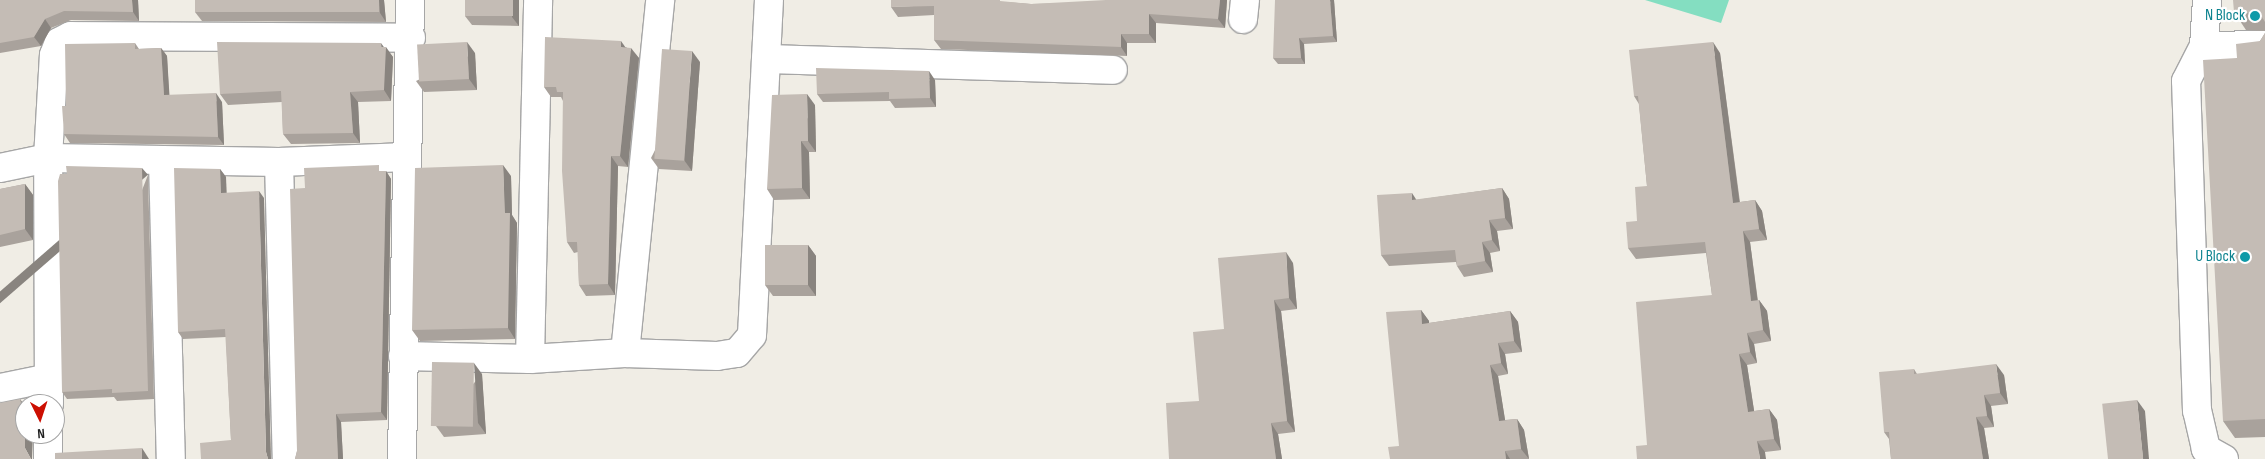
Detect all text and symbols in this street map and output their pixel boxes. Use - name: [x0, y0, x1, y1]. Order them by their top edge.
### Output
- place label: N Block: [2205, 6, 2245, 26]
- marker: N Block: [2249, 10, 2261, 22]
- place label: U Block: [2195, 247, 2235, 267]
- marker: U Block: [2239, 251, 2251, 263]
- north arrow: [15, 394, 65, 444]
- text: N: [37, 425, 45, 442]

